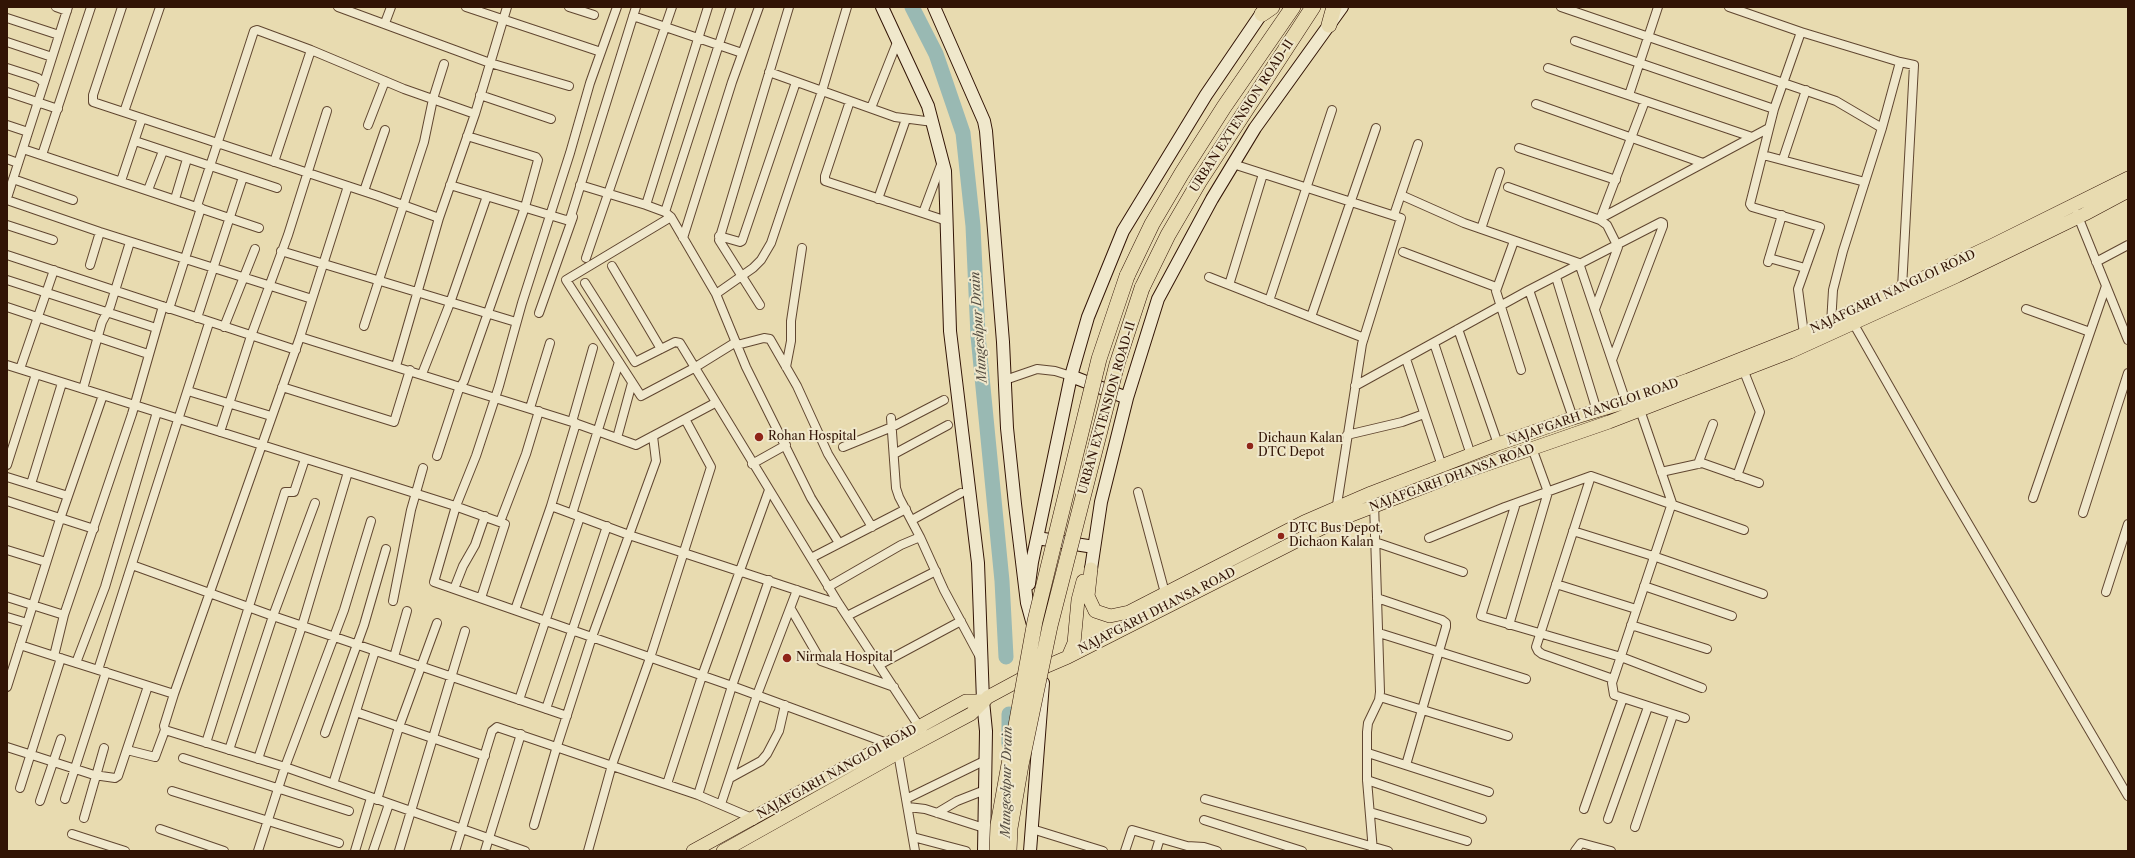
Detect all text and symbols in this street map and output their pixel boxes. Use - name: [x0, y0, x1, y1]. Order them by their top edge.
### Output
- street label: URBAN EXTENSION ROAD-II: [1187, 37, 1297, 195]
- street label: NAJAFGARH NANGLOI ROAD: [1808, 247, 1978, 337]
- water label: Mungeshpur Drain: [967, 271, 991, 383]
- street label: URBAN EXTENSION ROAD-II: [1075, 320, 1139, 496]
- street label: NAJAFGARH NANGLOI ROAD: [1505, 376, 1681, 448]
- place label: Rohan Hospital: [768, 430, 856, 444]
- marker: Rohan Hospital: [753, 431, 765, 443]
- place label: Dichaun Kalan DTC Depot: [1258, 432, 1343, 460]
- marker: Dichaun Kalan DTC Depot: [1245, 441, 1255, 451]
- street label: NAJAFGARH DHANSA ROAD: [1367, 441, 1537, 515]
- place label: DTC Bus Depot, Dichaon Kalan: [1289, 522, 1383, 550]
- marker: DTC Bus Depot, Dichaon Kalan: [1276, 531, 1286, 541]
- street label: NAJAFGARH DHANSA ROAD: [1076, 565, 1238, 657]
- place label: Nirmala Hospital: [796, 651, 893, 665]
- marker: Nirmala Hospital: [781, 652, 793, 664]
- street label: NAJAFGARH NANGLOI ROAD: [754, 722, 920, 822]
- water label: Mungeshpur Drain: [998, 726, 1016, 838]

